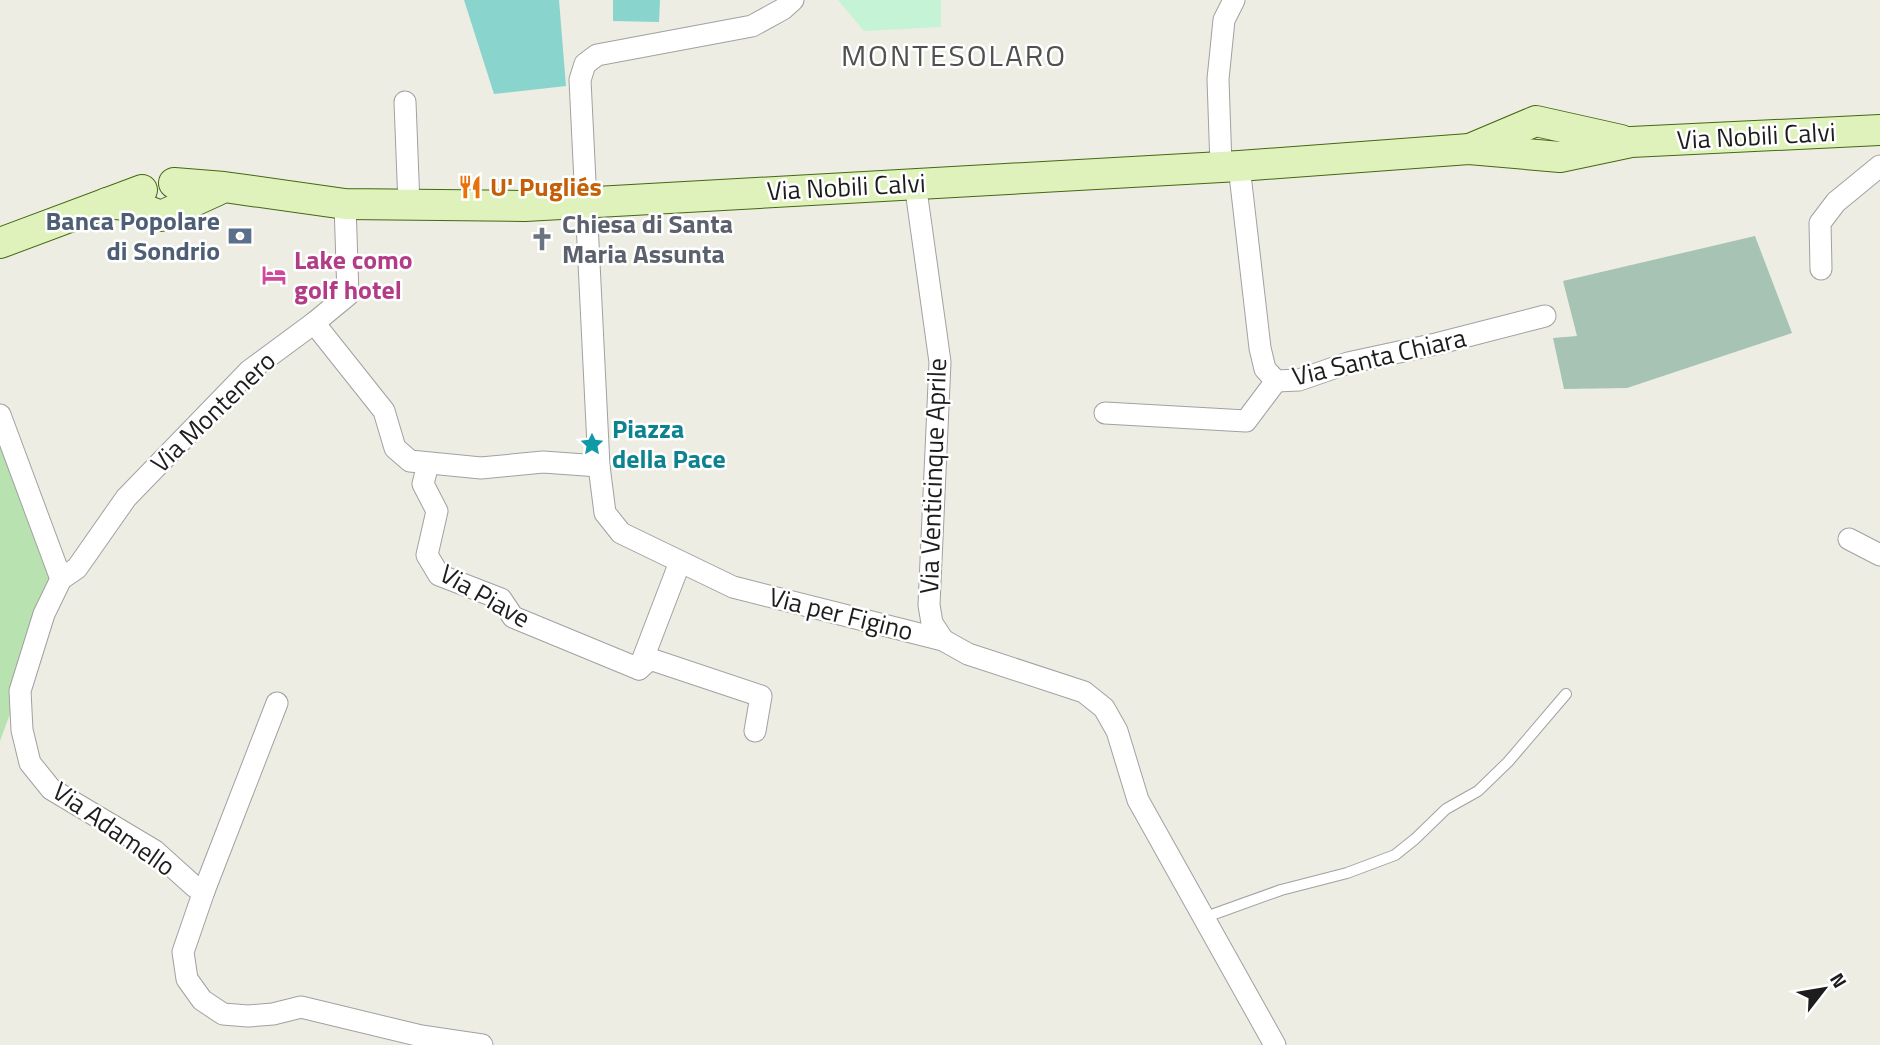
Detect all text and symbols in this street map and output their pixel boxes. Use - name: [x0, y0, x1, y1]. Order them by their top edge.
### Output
- district label: MONTESOLARO: [841, 32, 1067, 78]
- street label: Via Nobili Calvi: [1676, 112, 1836, 159]
- street label: Via Nobili Calvi: [766, 163, 926, 210]
- place label: U' Pugliés: [490, 167, 602, 206]
- restaurant icon: U' Pugliés: [456, 173, 484, 201]
- place label: Banca Popolare di Sondrio: [46, 201, 220, 270]
- place label: Chiesa di Santa Maria Assunta: [562, 204, 733, 273]
- bank icon: Banca Popolare di Sondrio: [226, 222, 254, 250]
- church icon: Chiesa di Santa Maria Assunta: [528, 225, 556, 253]
- place label: Lake como golf hotel: [294, 240, 413, 309]
- hotel icon: Lake como golf hotel: [260, 261, 288, 289]
- street label: Via Santa Chiara: [1288, 318, 1470, 395]
- street label: Via Montenero: [141, 342, 284, 481]
- street label: Via Venticinque Aprile: [909, 357, 956, 595]
- place label: Piazza della Pace: [612, 409, 726, 478]
- place icon: Piazza della Pace: [578, 430, 606, 458]
- street label: Via Piave: [433, 554, 538, 637]
- street label: Via per Figino: [765, 577, 917, 650]
- street label: Via Adamello: [45, 772, 184, 885]
- north arrow: [1789, 954, 1859, 1024]
- text: N: [1823, 967, 1855, 993]

